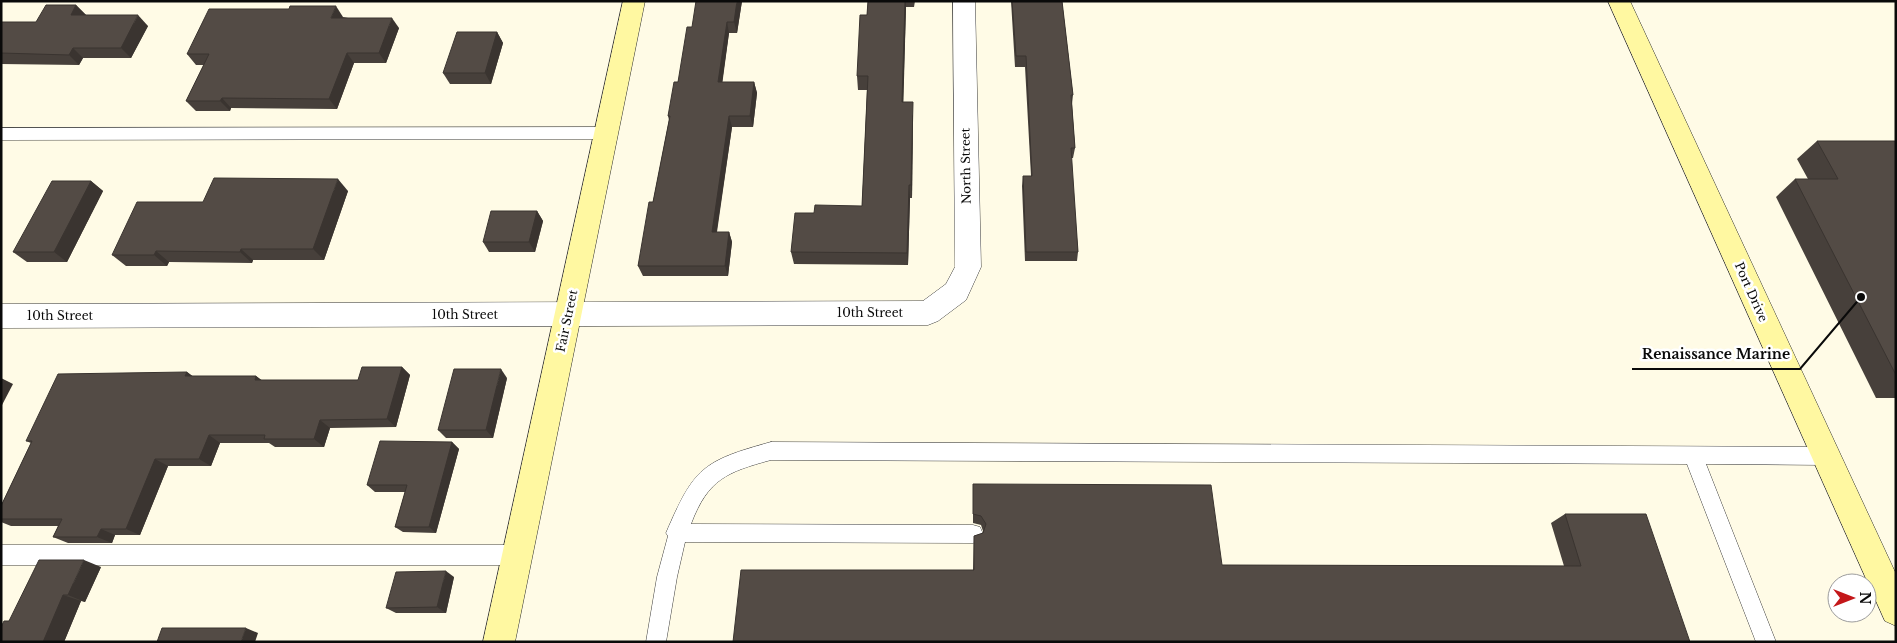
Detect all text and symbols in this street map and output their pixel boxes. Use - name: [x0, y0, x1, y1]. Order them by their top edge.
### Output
- street label: North Street: [957, 127, 974, 204]
- street label: Port Drive: [1732, 260, 1771, 324]
- street label: Fair Street: [553, 288, 581, 353]
- street label: 10th Street: [837, 305, 904, 320]
- street label: 10th Street: [432, 307, 499, 322]
- street label: 10th Street: [27, 308, 94, 323]
- callout: Renaissance Marine: [1632, 340, 1800, 369]
- text: Renaissance Marine: [1642, 345, 1790, 363]
- north arrow: [1827, 573, 1877, 623]
- text: N: [1856, 591, 1874, 605]

